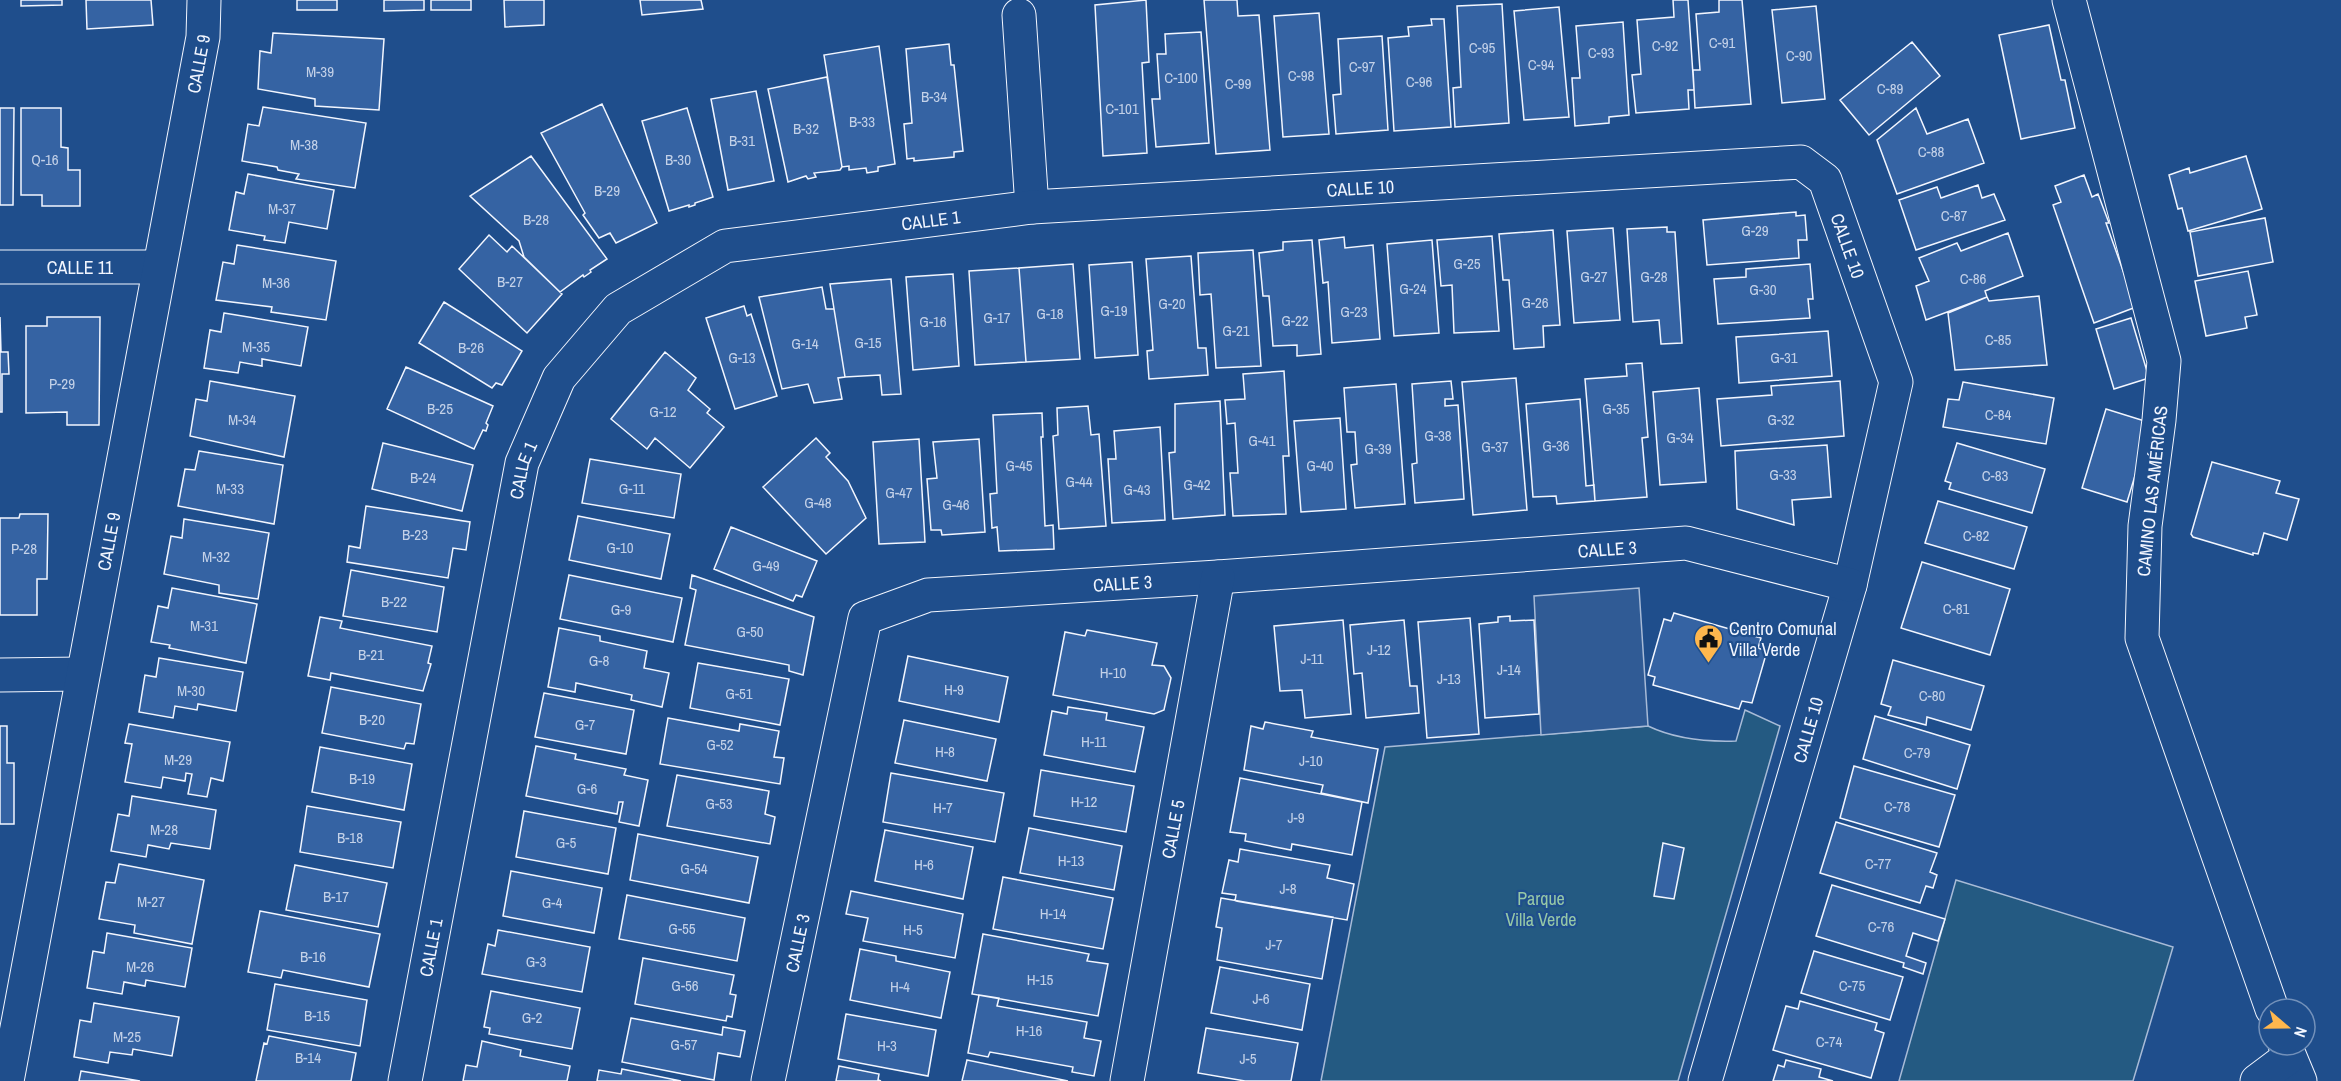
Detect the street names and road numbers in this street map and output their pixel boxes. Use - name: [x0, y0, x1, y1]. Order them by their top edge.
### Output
- street label: CALLE 9: [180, 32, 216, 95]
- street label: CALLE 10: [1326, 173, 1395, 202]
- street label: CALLE 1: [900, 204, 962, 236]
- street label: CALLE 10: [1825, 210, 1871, 282]
- street label: CALLE 11: [47, 255, 114, 280]
- street label: CAMINO LAS AMÉRICAS: [2131, 404, 2173, 578]
- street label: CALLE 1: [503, 437, 543, 501]
- street label: CALLE 9: [91, 510, 126, 573]
- street label: CALLE 3: [1577, 534, 1638, 563]
- street label: CALLE 3: [1092, 569, 1153, 597]
- street label: CALLE 10: [1787, 694, 1829, 766]
- street label: CALLE 5: [1155, 798, 1190, 860]
- street label: CALLE 3: [779, 911, 815, 975]
- street label: CALLE 1: [413, 915, 448, 979]

